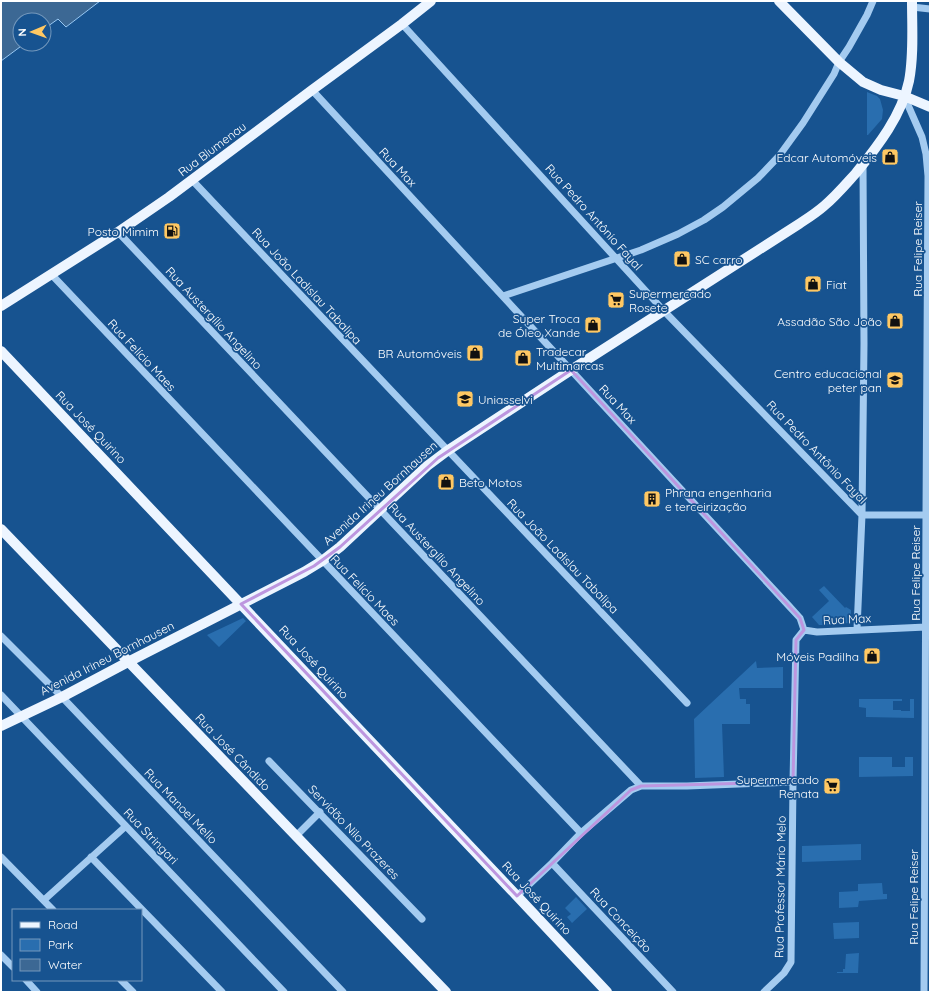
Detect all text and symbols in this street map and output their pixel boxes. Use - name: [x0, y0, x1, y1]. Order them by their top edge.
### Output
- north arrow: [12, 12, 52, 52]
- text: N: [15, 28, 29, 37]
- street label: Rua Blumenau: [175, 119, 249, 179]
- street label: Rua Max: [376, 144, 420, 190]
- shop icon: Edcar Automóveis: [880, 147, 900, 167]
- place label: Edcar Automóveis: [776, 150, 877, 165]
- street label: Rua Pedro Antônio Fayal: [542, 161, 646, 273]
- street label: Rua Felipe Reiser: [910, 201, 925, 297]
- fuel station icon: Posto Mimim: [162, 221, 182, 241]
- place label: Posto Mimim: [88, 224, 159, 239]
- street label: Rua João Ladislau Tabalipa: [249, 225, 365, 347]
- shop icon: SC carro: [672, 249, 692, 269]
- place label: SC carro: [695, 252, 743, 267]
- street label: Rua Austergílio Angelino: [163, 264, 265, 372]
- shop icon: Fiat: [803, 274, 823, 294]
- place label: Fiat: [826, 277, 847, 292]
- place label: Supermercado Rosete: [629, 286, 711, 315]
- supermarket icon: Supermercado Rosete: [606, 290, 626, 310]
- place label: Super Troca de Óleo Xande: [498, 311, 580, 340]
- shop icon: Assadão São João: [885, 311, 905, 331]
- place label: Assadão São João: [777, 314, 882, 329]
- shop icon: Super Troca de Óleo Xande: [583, 315, 603, 335]
- street label: Rua Felício Maes: [105, 316, 179, 394]
- shop icon: BR Automóveis: [465, 343, 485, 363]
- place label: Tradecar Multimarcas: [536, 344, 604, 373]
- place label: BR Automóveis: [378, 346, 462, 361]
- shop icon: Tradecar Multimarcas: [513, 348, 533, 368]
- place label: Centro educacional peter pan: [774, 366, 882, 395]
- school or university icon: Centro educacional peter pan: [885, 370, 905, 390]
- street label: Rua Max: [596, 381, 640, 427]
- street label: Rua José Quirino: [53, 388, 129, 466]
- school or university icon: Uniasselvi: [455, 389, 475, 409]
- place label: Uniasselvi: [478, 392, 533, 407]
- street label: Rua Pedro Antônio Fayal: [764, 397, 870, 507]
- street label: Avenida Irineu Bornhausen: [320, 438, 440, 548]
- shop icon: Beto Motos: [436, 472, 456, 492]
- place label: Beto Motos: [459, 475, 523, 490]
- place label: Phrana engenharia e terceirização: [665, 485, 771, 514]
- building icon: Phrana engenharia e terceirização: [642, 489, 662, 509]
- street label: Rua João Ladislau Tabalipa: [504, 495, 622, 617]
- street label: Rua Austergílio Angelino: [386, 500, 488, 608]
- street label: Rua Felipe Reiser: [908, 525, 923, 621]
- street label: Rua Felício Maes: [327, 551, 403, 629]
- street label: Rua Max: [822, 610, 872, 628]
- street label: Avenida Irineu Bornhausen: [37, 618, 177, 698]
- street label: Rua José Quirino: [276, 622, 352, 702]
- shop icon: Móveis Padilha: [862, 646, 882, 666]
- place label: Móveis Padilha: [776, 649, 859, 664]
- street label: Rua José Cândido: [192, 710, 274, 794]
- street label: Rua Manoel Mello: [141, 765, 221, 847]
- place label: Supermercado Renata: [737, 772, 819, 801]
- supermarket icon: Supermercado Renata: [822, 776, 842, 796]
- street label: Servidão Nilo Prazeres: [305, 782, 403, 883]
- street label: Rua Stringari: [121, 805, 181, 867]
- street label: Rua Professor Mário Melo: [771, 816, 789, 958]
- street label: Rua Felipe Reiser: [906, 849, 921, 945]
- street label: Rua José Quirino: [499, 858, 575, 938]
- street label: Rua Conceição: [587, 884, 655, 956]
- legend: [12, 909, 142, 981]
- text: Road: [48, 917, 78, 932]
- text: Park: [48, 937, 73, 952]
- text: Water: [48, 957, 83, 972]

